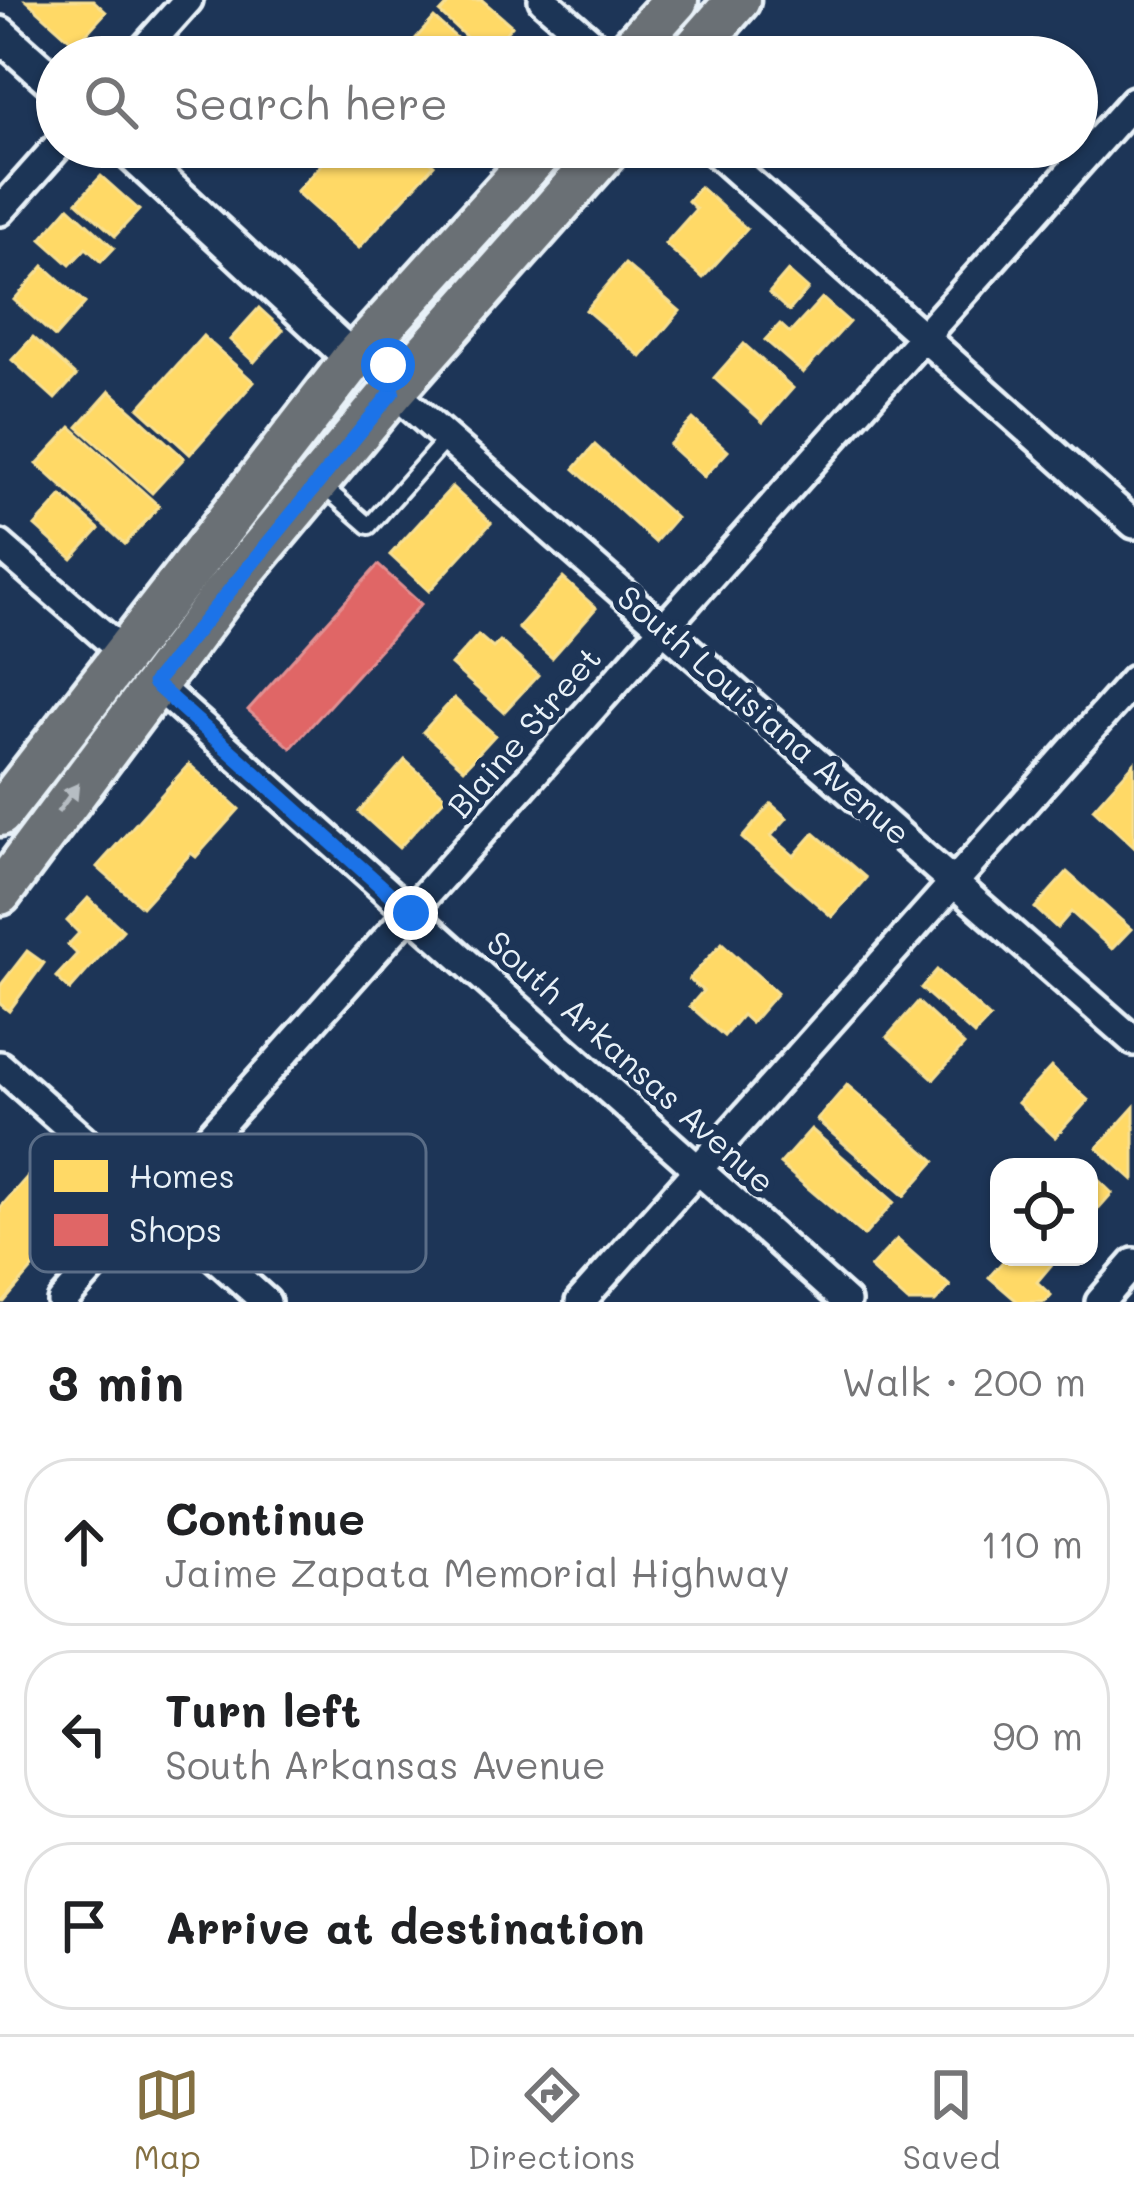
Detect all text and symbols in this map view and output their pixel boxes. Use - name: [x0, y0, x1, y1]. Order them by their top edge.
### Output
- search box: [36, 36, 1098, 168]
- icon: search: [78, 69, 144, 135]
- text: Search here: [174, 73, 448, 131]
- route start: [361, 338, 415, 392]
- street label: South Louisiana Avenue: [609, 575, 921, 853]
- street label: Blaine Street: [437, 636, 609, 826]
- one-way arrow: [56, 782, 80, 813]
- route end: [384, 886, 438, 940]
- street label: South Arkansas Avenue: [479, 920, 785, 1202]
- legend: [30, 1134, 426, 1272]
- text: Homes: [129, 1153, 235, 1196]
- map controls: [990, 1158, 1098, 1266]
- button: locate: [990, 1158, 1098, 1266]
- text: Shops: [129, 1207, 222, 1250]
- text: 3 min: [48, 1347, 184, 1414]
- text: Walk · 200 m: [842, 1355, 1086, 1406]
- text: Continue: [165, 1488, 365, 1546]
- icon: ahead: [51, 1509, 117, 1575]
- text: 110 m: [981, 1517, 1083, 1568]
- text: Jaime Zapata Memorial Highway: [165, 1546, 790, 1597]
- text: Turn left: [165, 1680, 361, 1738]
- icon: left: [51, 1701, 117, 1767]
- text: 90 m: [992, 1709, 1083, 1760]
- text: South Arkansas Avenue: [165, 1738, 606, 1789]
- icon: arrive: [51, 1893, 117, 1959]
- text: Arrive at destination: [165, 1897, 645, 1955]
- tab: Map: [134, 2062, 201, 2177]
- tab: Directions: [468, 2062, 635, 2177]
- tab: Saved: [903, 2062, 1000, 2177]

